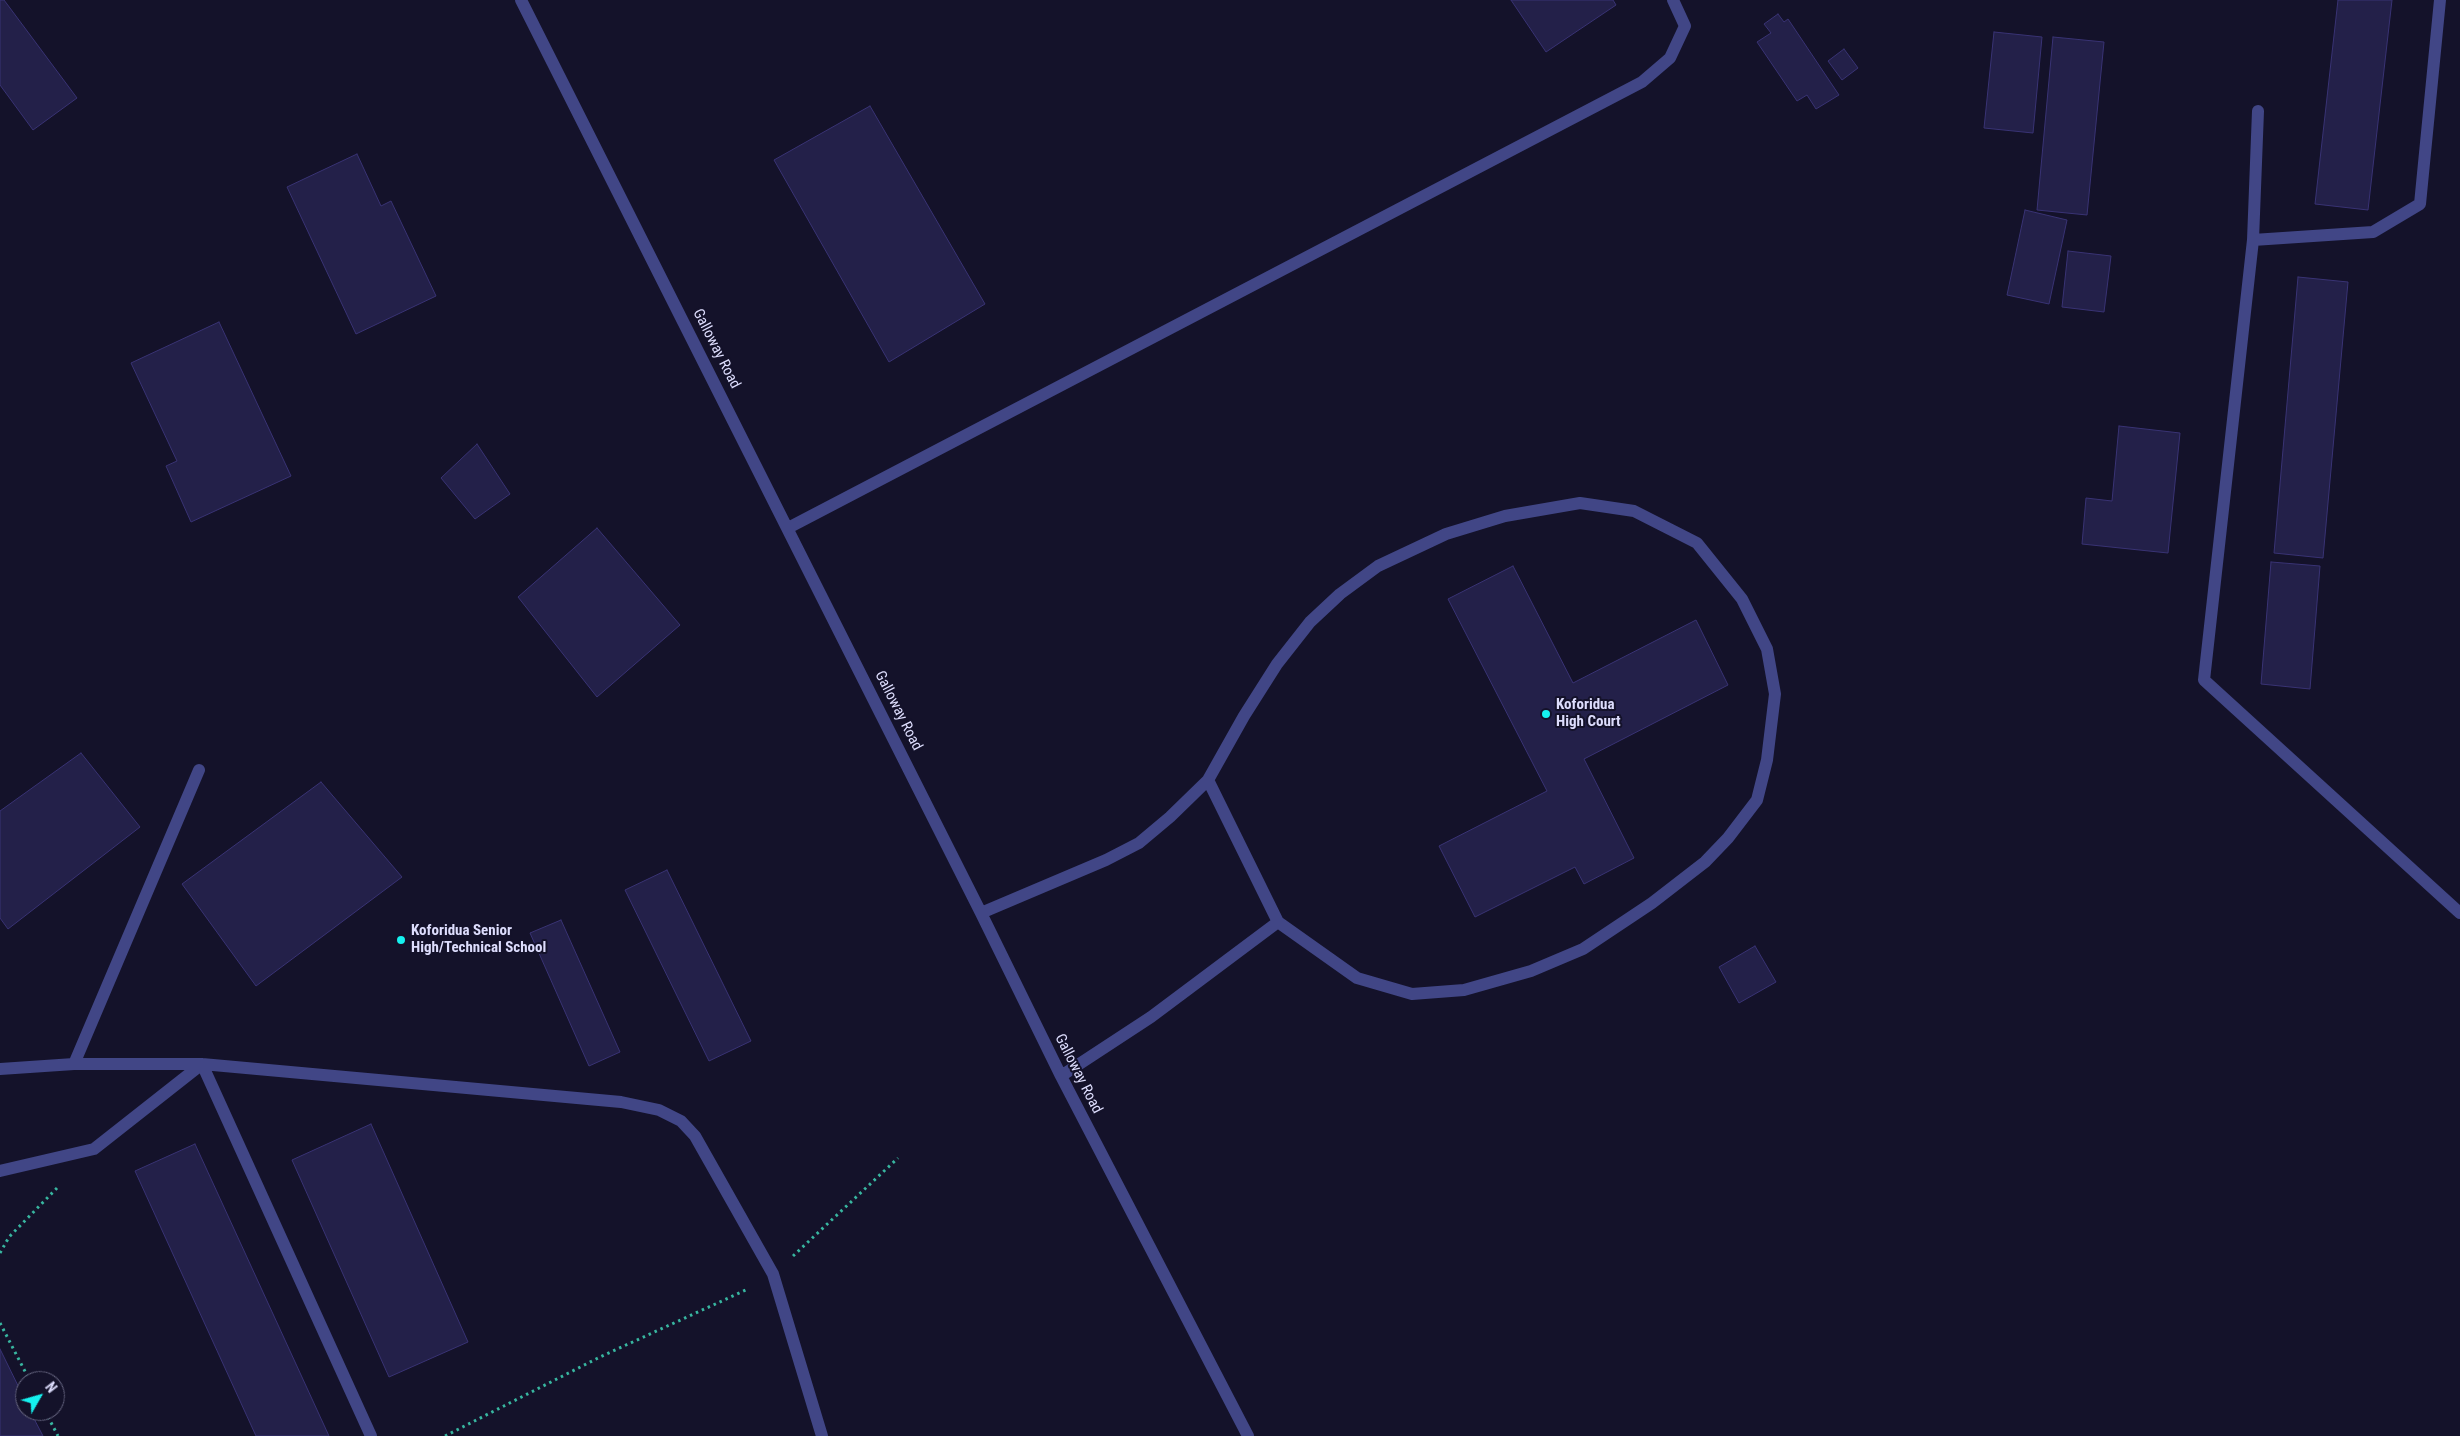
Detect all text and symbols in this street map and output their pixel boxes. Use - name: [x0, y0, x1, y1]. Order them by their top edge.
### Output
- street label: Galloway Road: [688, 306, 744, 392]
- street label: Galloway Road: [870, 668, 926, 754]
- place label: Koforidua High Court: [1556, 696, 1621, 731]
- marker: Koforidua High Court: [1540, 708, 1552, 720]
- place label: Koforidua Senior High/Technical School: [411, 922, 546, 957]
- marker: Koforidua Senior High/Technical School: [395, 934, 407, 946]
- street label: Galloway Road: [1050, 1031, 1106, 1117]
- north arrow: [15, 1371, 65, 1421]
- text: N: [42, 1379, 60, 1396]

